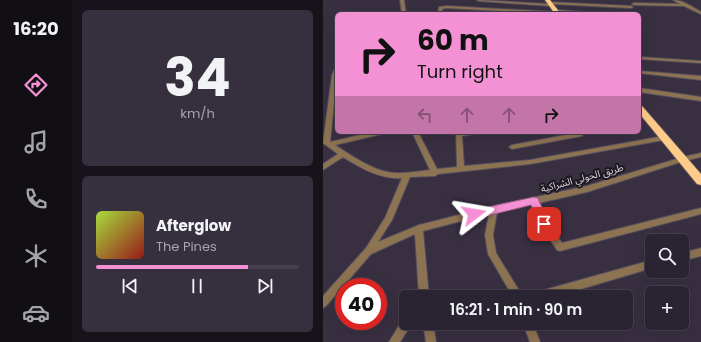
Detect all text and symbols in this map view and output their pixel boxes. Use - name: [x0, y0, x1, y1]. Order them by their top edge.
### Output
- text: 16:20: [13, 16, 59, 41]
- text: 60 m: [417, 21, 489, 60]
- icon: right: [351, 28, 403, 80]
- text: 34: [164, 41, 231, 114]
- text: Turn right: [417, 59, 503, 84]
- icon: directions: [22, 71, 50, 99]
- text: km/h: [180, 104, 215, 123]
- icon: left: [414, 104, 436, 126]
- icon: ahead: [456, 104, 478, 126]
- icon: ahead: [498, 104, 520, 126]
- icon: right: [540, 104, 562, 126]
- icon: music: [22, 128, 50, 156]
- street label: طريق الحولي الشراكية: [539, 160, 625, 197]
- icon: phone: [22, 185, 50, 213]
- position arrow: [453, 193, 495, 235]
- pin: [527, 207, 561, 241]
- icon: arrive: [533, 213, 555, 235]
- text: Afterglow: [156, 215, 231, 236]
- map controls: [645, 234, 689, 330]
- button: search: [645, 234, 689, 278]
- text: The Pines: [156, 237, 217, 256]
- icon: climate: [22, 242, 50, 270]
- icon: previous: [119, 275, 141, 297]
- icon: pause: [186, 275, 208, 297]
- icon: next: [254, 275, 276, 297]
- speed limit sign: 40: [335, 278, 387, 330]
- button: +: [645, 286, 689, 330]
- icon: car: [22, 299, 50, 327]
- text: 16:21 · 1 min · 90 m: [450, 299, 582, 320]

